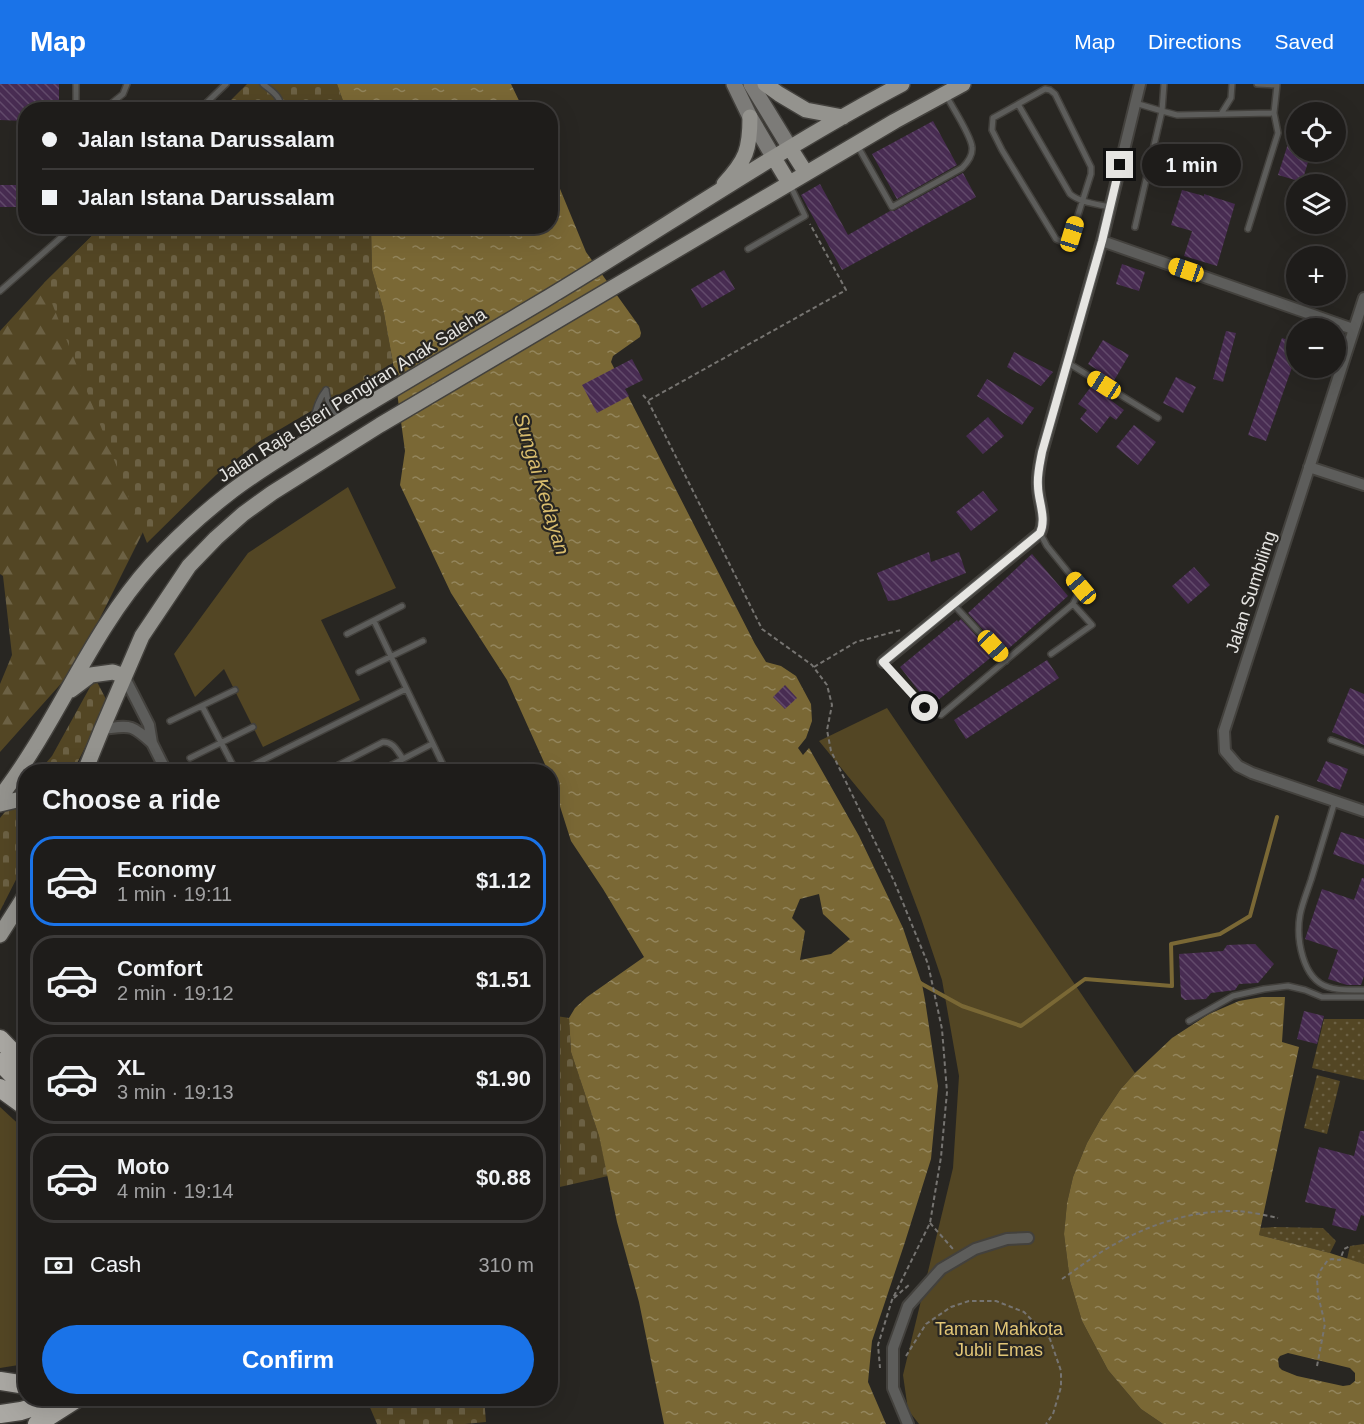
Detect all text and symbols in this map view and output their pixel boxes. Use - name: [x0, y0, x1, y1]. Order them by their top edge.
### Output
- text: Map: [30, 26, 86, 57]
- text: Map: [1074, 30, 1115, 53]
- text: Directions: [1148, 30, 1241, 53]
- text: Saved: [1274, 30, 1334, 53]
- map controls: [1286, 102, 1346, 378]
- button: locate: [1286, 102, 1346, 162]
- text: Jalan Istana Darussalam: [78, 127, 335, 152]
- callout: 1 min: [1141, 144, 1240, 186]
- route end: [1106, 151, 1133, 178]
- text: 1 min: [1165, 154, 1218, 176]
- button: layers: [1286, 174, 1346, 234]
- text: Jalan Istana Darussalam: [78, 185, 335, 210]
- car: [1058, 214, 1086, 254]
- button: +: [1286, 246, 1346, 306]
- car: [1166, 256, 1206, 284]
- street label: Jalan Raja Isteri Pengiran Anak Saleha: [214, 303, 491, 486]
- button: −: [1286, 318, 1346, 378]
- car: [1084, 368, 1124, 402]
- water label: Sungai Kedayan: [510, 411, 574, 557]
- street label: Jalan Sumbiling: [1222, 528, 1280, 656]
- car: [1063, 568, 1099, 608]
- car: [974, 627, 1012, 665]
- route start: [911, 694, 938, 721]
- text: Choose a ride: [42, 785, 221, 815]
- icon: car: [45, 854, 99, 908]
- text: Economy: [117, 857, 216, 882]
- text: $1.12: [476, 868, 531, 893]
- text: 1 min · 19:11: [117, 883, 232, 905]
- icon: car: [45, 953, 99, 1007]
- text: Comfort: [117, 956, 203, 981]
- text: $1.51: [476, 967, 531, 992]
- text: 2 min · 19:12: [117, 982, 234, 1004]
- icon: car: [45, 1052, 99, 1106]
- text: XL: [117, 1055, 145, 1080]
- text: $1.90: [476, 1066, 531, 1091]
- text: 3 min · 19:13: [117, 1081, 234, 1103]
- icon: car: [45, 1151, 99, 1205]
- text: Moto: [117, 1154, 170, 1179]
- text: $0.88: [476, 1165, 531, 1190]
- text: 4 min · 19:14: [117, 1180, 234, 1202]
- icon: cash: [42, 1249, 75, 1282]
- text: Cash: [90, 1252, 141, 1277]
- text: 310 m: [478, 1254, 534, 1276]
- park label: Taman Mahkota Jubli Emas: [935, 1319, 1064, 1360]
- button: Confirm: [42, 1325, 534, 1394]

